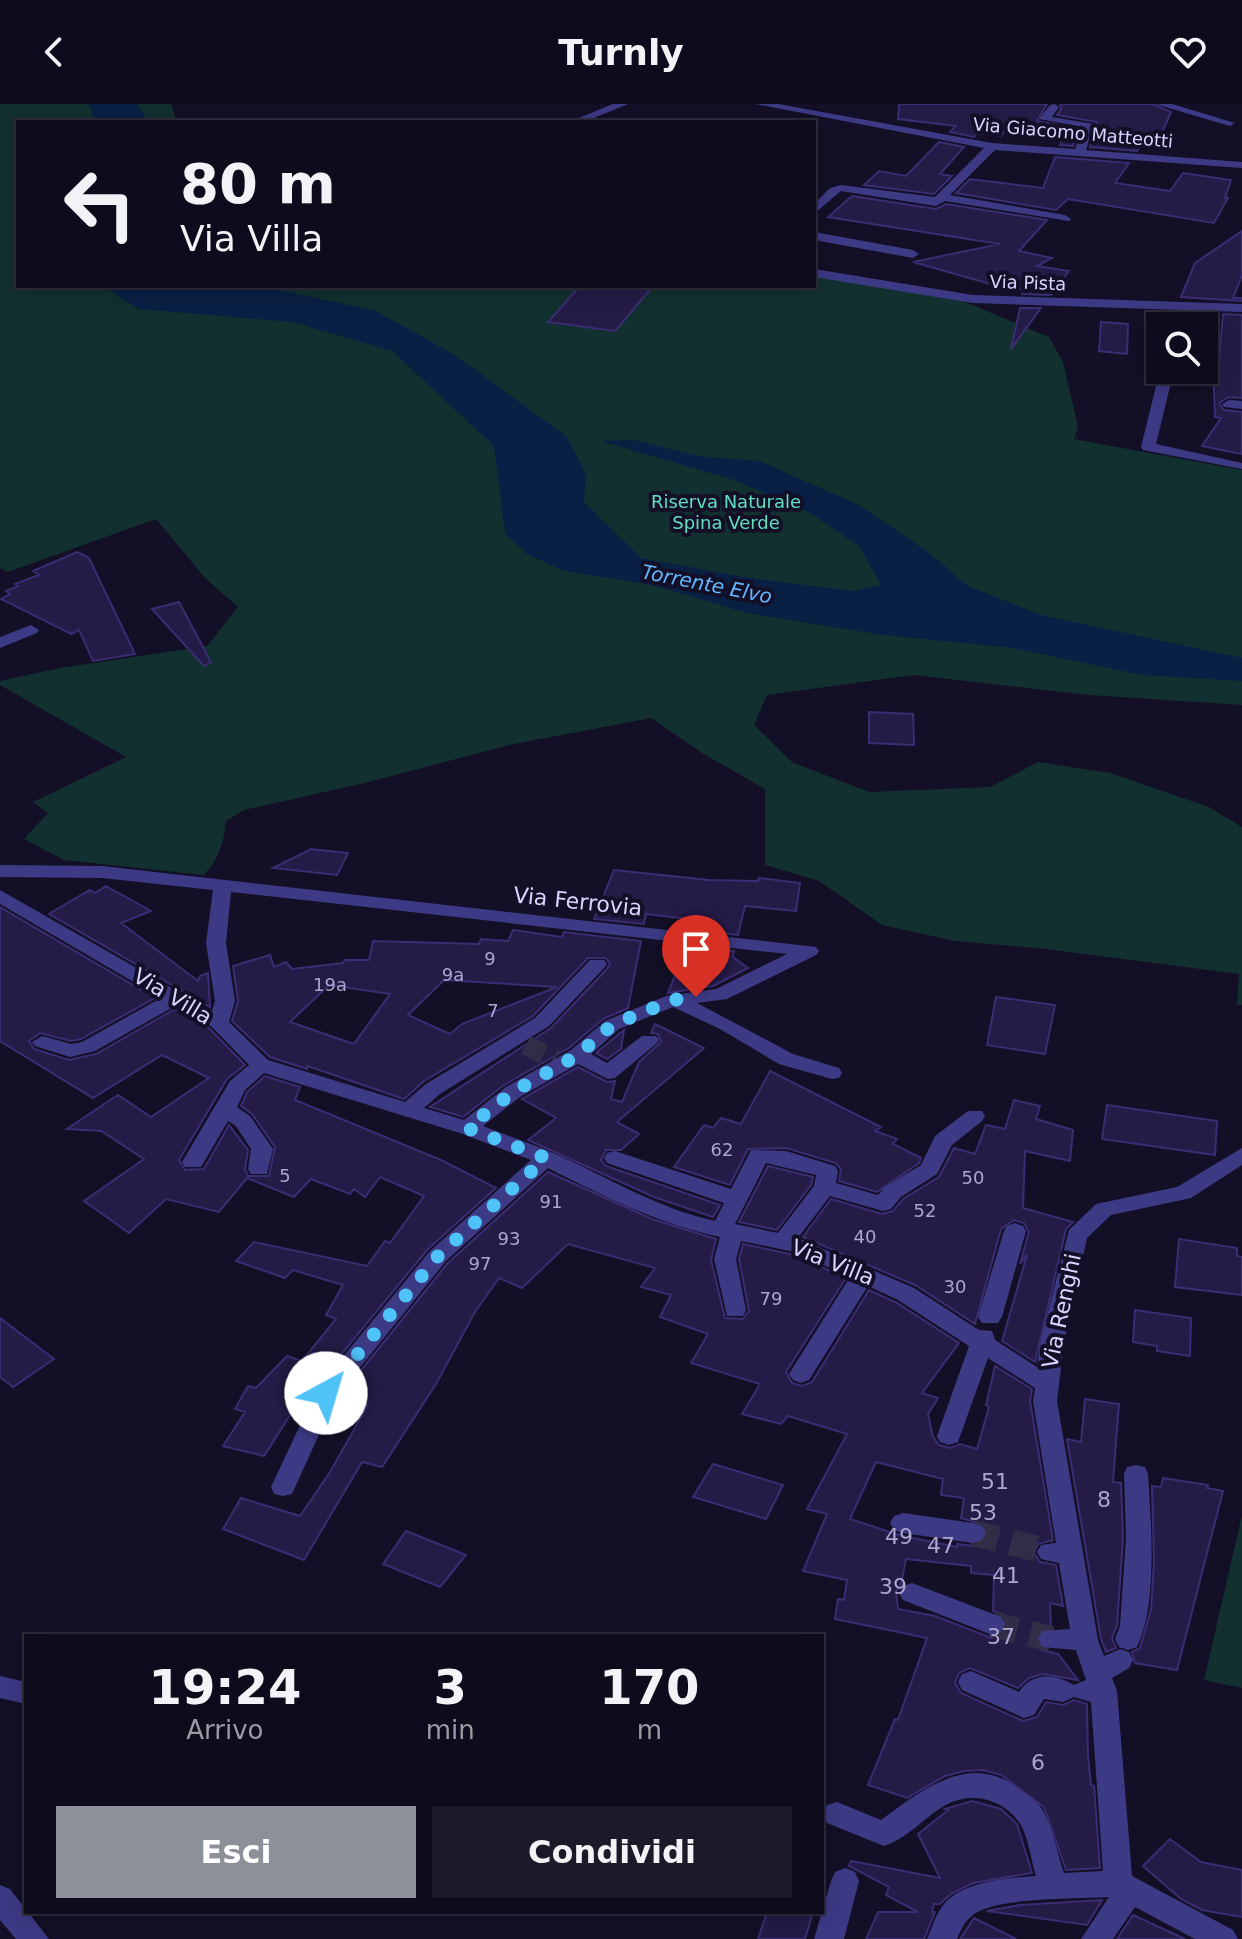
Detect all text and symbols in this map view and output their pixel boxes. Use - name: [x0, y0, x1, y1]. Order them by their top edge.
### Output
- icon: back: [32, 30, 76, 74]
- icon: heart: [1166, 30, 1210, 74]
- text: Turnly: [558, 32, 684, 73]
- street label: Via Giacomo Matteotti: [972, 113, 1174, 152]
- text: 80 m: [180, 151, 336, 216]
- icon: left: [48, 152, 152, 256]
- text: Via Villa: [180, 218, 323, 259]
- street label: Via Pista: [989, 271, 1067, 294]
- map controls: [1146, 312, 1218, 384]
- button: search: [1146, 312, 1218, 384]
- park label: Riserva Naturale Spina Verde: [651, 491, 801, 533]
- water label: Torrente Elvo: [640, 560, 774, 608]
- street label: Via Ferrovia: [512, 882, 644, 921]
- pin: [662, 915, 730, 997]
- icon: arrive: [674, 927, 718, 971]
- house number: 9: [484, 948, 496, 969]
- street label: Via Villa: [129, 963, 217, 1030]
- house number: 9a: [442, 964, 464, 985]
- house number: 19a: [313, 974, 347, 995]
- house number: 7: [487, 1000, 499, 1021]
- house number: 62: [711, 1139, 733, 1160]
- house number: 5: [279, 1165, 291, 1186]
- house number: 50: [962, 1167, 984, 1188]
- house number: 91: [540, 1191, 562, 1212]
- house number: 52: [914, 1200, 936, 1221]
- house number: 40: [854, 1226, 876, 1247]
- house number: 93: [498, 1228, 520, 1249]
- street label: Via Villa: [788, 1234, 878, 1290]
- street label: Via Renghi: [1037, 1251, 1086, 1371]
- house number: 97: [469, 1253, 491, 1274]
- house number: 30: [944, 1276, 966, 1297]
- house number: 79: [760, 1288, 782, 1309]
- position arrow: [284, 1351, 368, 1435]
- house number: 51: [981, 1469, 1009, 1494]
- house number: 8: [1097, 1487, 1111, 1512]
- house number: 53: [969, 1500, 997, 1525]
- house number: 49: [885, 1524, 913, 1549]
- house number: 47: [927, 1533, 955, 1558]
- house number: 41: [992, 1563, 1020, 1588]
- house number: 39: [879, 1574, 907, 1599]
- house number: 37: [987, 1624, 1015, 1649]
- text: 19:24: [148, 1659, 301, 1715]
- text: 3: [434, 1659, 467, 1715]
- text: 170: [599, 1659, 699, 1715]
- text: Arrivo: [186, 1715, 264, 1745]
- text: min: [426, 1715, 475, 1745]
- text: m: [637, 1715, 662, 1745]
- house number: 6: [1031, 1750, 1045, 1775]
- button: Esci: [56, 1806, 416, 1898]
- button: Condividi: [432, 1806, 792, 1898]

